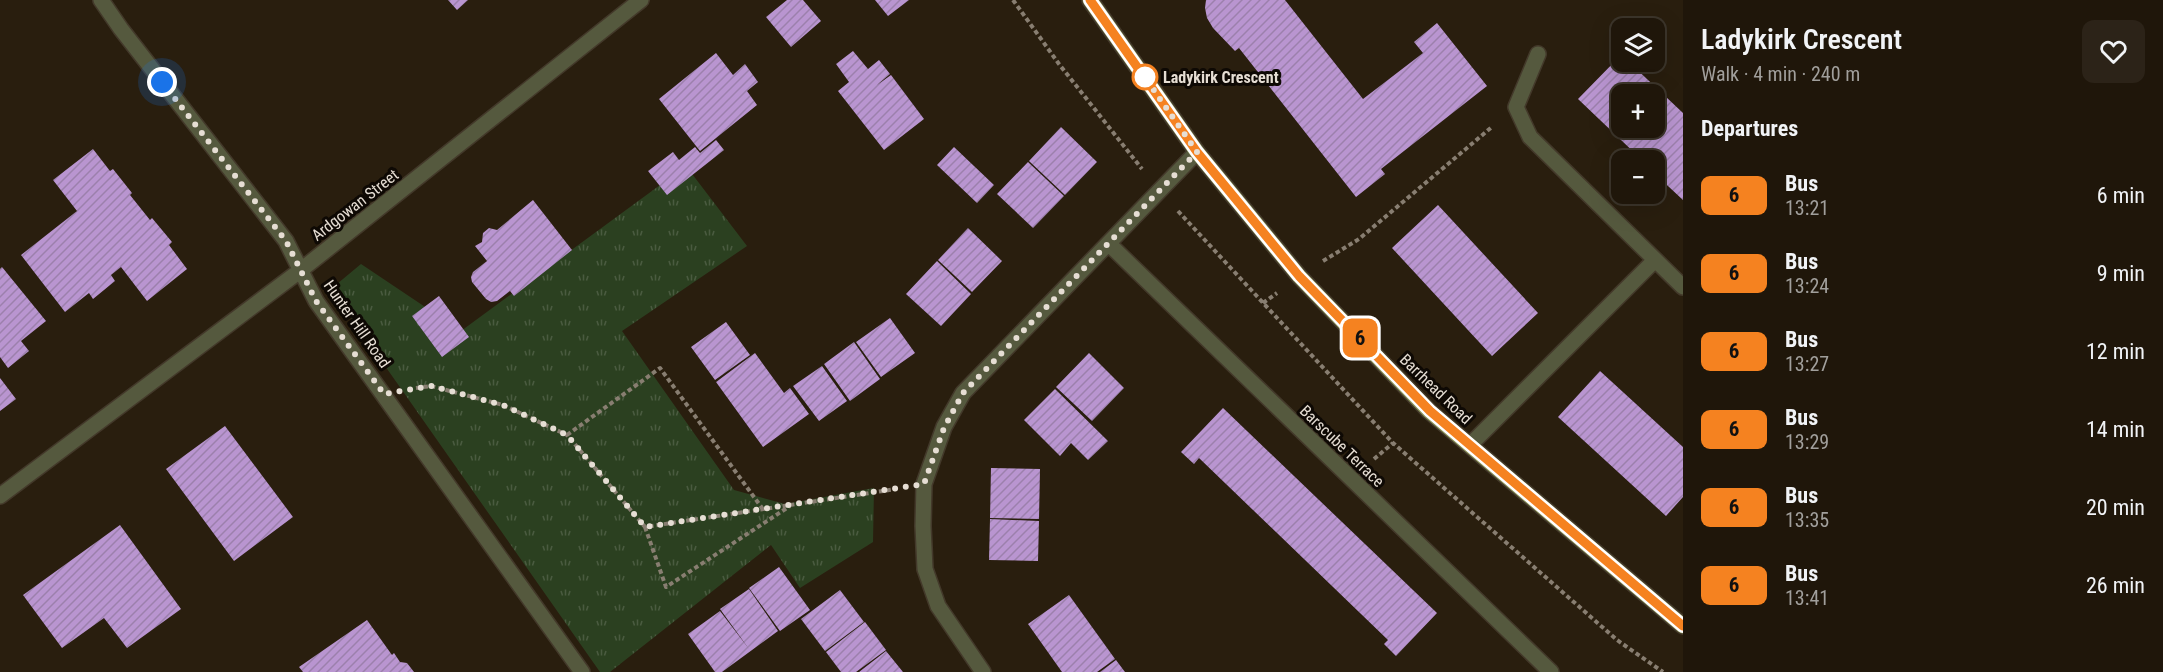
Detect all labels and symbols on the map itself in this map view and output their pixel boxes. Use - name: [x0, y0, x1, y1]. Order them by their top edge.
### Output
- marker: Ladykirk Crescent: [1132, 64, 1158, 90]
- your location: [147, 67, 177, 97]
- place label: Ladykirk Crescent: [1163, 68, 1279, 87]
- street label: Ardgowan Street: [308, 165, 402, 245]
- street label: Hunter Hill Road: [320, 276, 394, 372]
- line badge: 6: [1340, 318, 1380, 358]
- street label: Barrhead Road: [1396, 350, 1476, 428]
- street label: Barscube Terrace: [1296, 401, 1388, 491]

